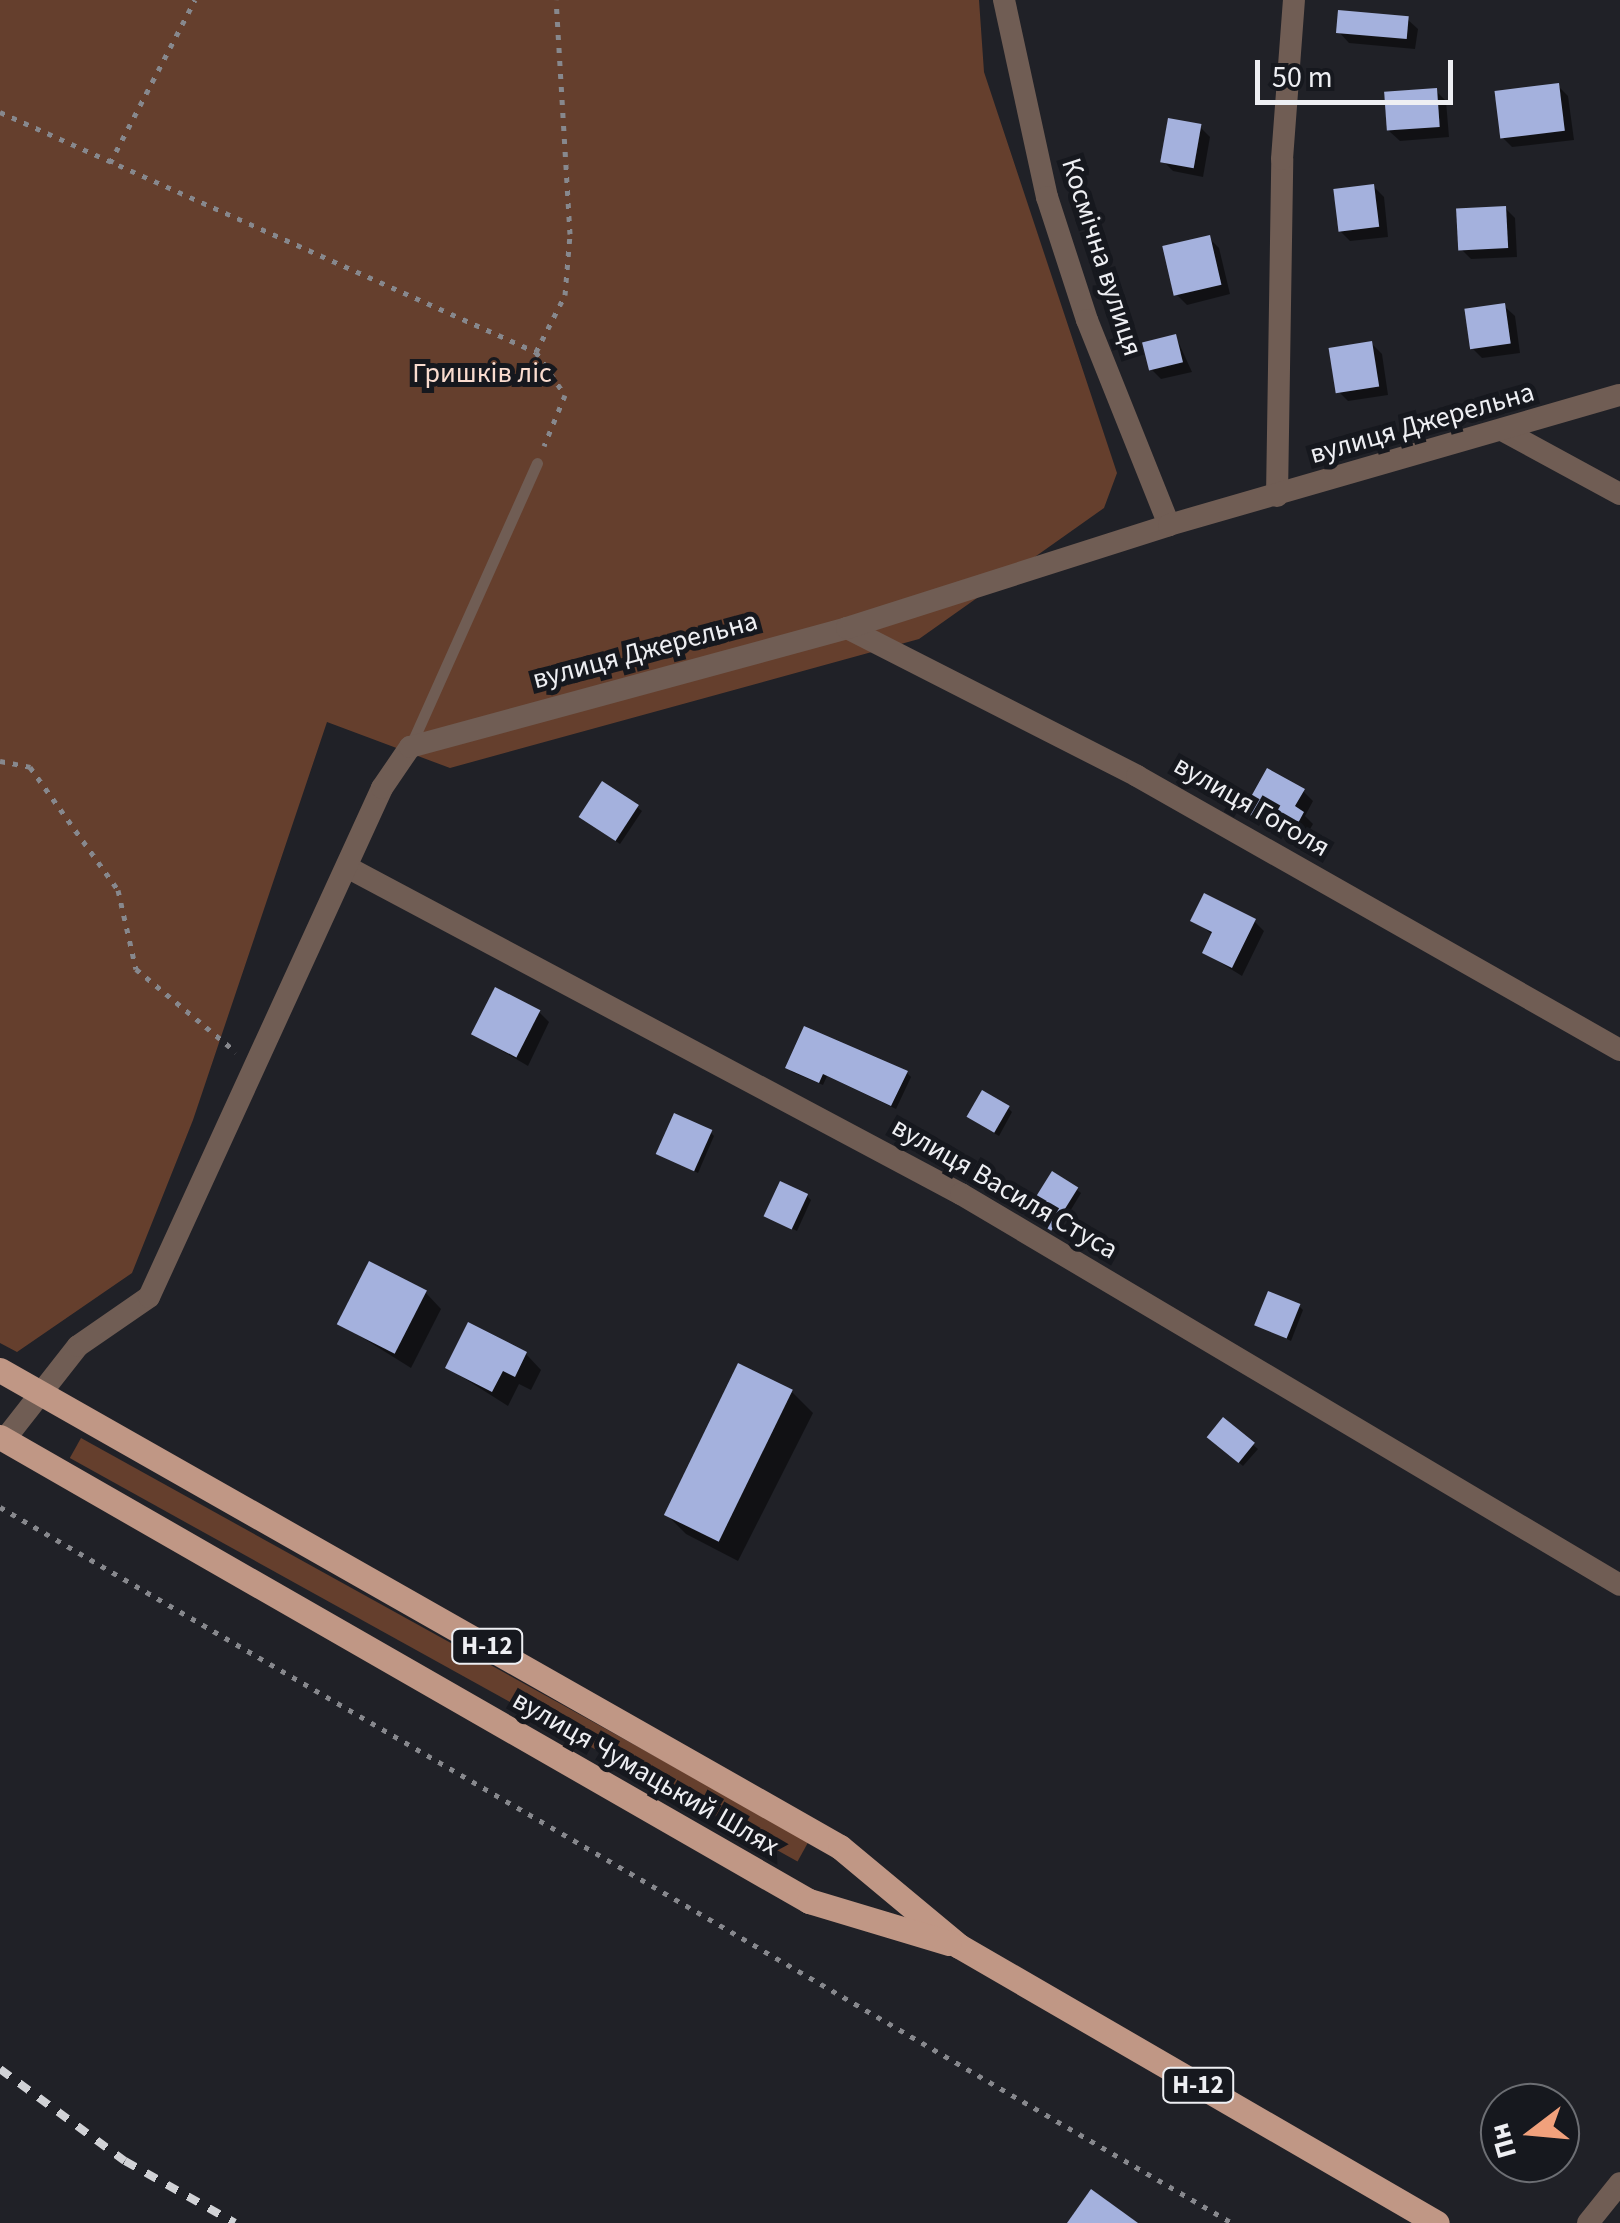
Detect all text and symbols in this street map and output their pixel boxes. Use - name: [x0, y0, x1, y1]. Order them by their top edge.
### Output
- scale bar: [1260, 40, 1458, 102]
- text: 50 m: [1272, 56, 1333, 99]
- street label: Космічна вулиця: [1054, 154, 1150, 360]
- park label: Гришків ліс: [412, 356, 552, 390]
- street label: вулиця Джерельна: [1306, 375, 1538, 471]
- street label: вулиця Джерельна: [529, 604, 761, 696]
- street label: вулиця Гоголя: [1168, 748, 1336, 864]
- street label: вулиця Василя Стуса: [886, 1110, 1124, 1266]
- road number: Н-12: [450, 1626, 524, 1666]
- street label: вулиця Чумацький Шлях: [507, 1683, 785, 1863]
- road number: Н-12: [1160, 2065, 1236, 2105]
- north arrow: [1480, 2083, 1580, 2183]
- text: Пн: [1479, 2118, 1527, 2163]

